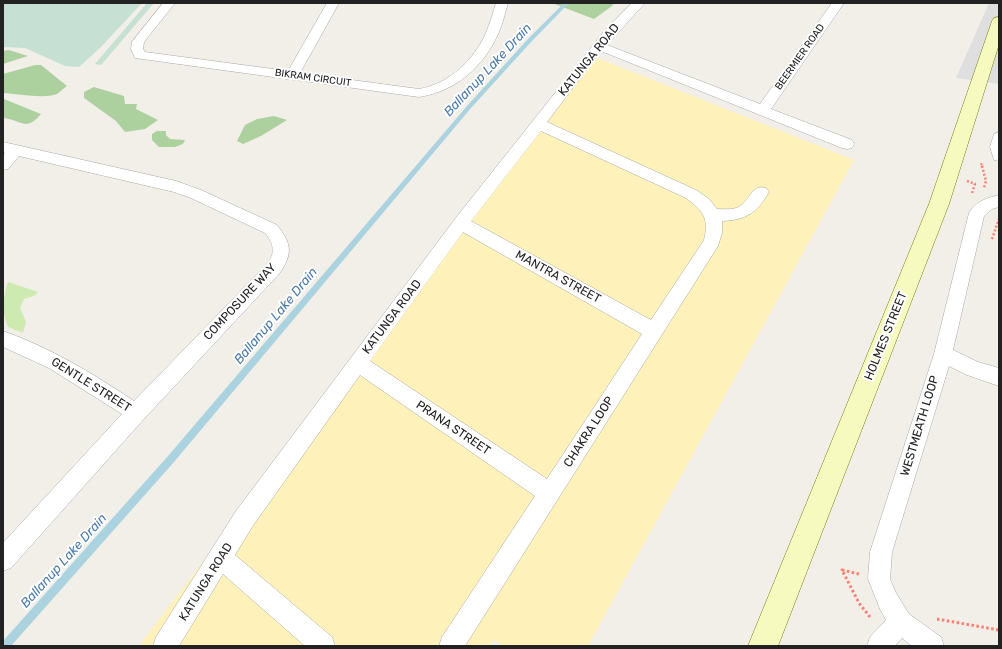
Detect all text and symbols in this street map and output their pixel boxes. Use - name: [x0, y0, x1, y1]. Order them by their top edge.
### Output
- water label: Ballanup Lake Drain: [441, 20, 535, 120]
- street label: KATUNGA ROAD: [555, 21, 623, 99]
- street label: BEERMIER ROAD: [773, 22, 827, 92]
- street label: BIKRAM CIRCUIT: [274, 67, 352, 89]
- street label: MANTRA STREET: [513, 248, 603, 306]
- street label: COMPOSURE WAY: [201, 261, 279, 343]
- water label: Ballanup Lake Drain: [231, 265, 321, 367]
- street label: KATUNGA ROAD: [359, 277, 425, 357]
- street label: HOLMES STREET: [862, 290, 910, 382]
- street label: GENTLE STREET: [48, 355, 134, 415]
- street label: WESTMEATH LOOP: [898, 374, 942, 478]
- street label: CHAKRA LOOP: [561, 394, 617, 470]
- street label: PRANA STREET: [413, 398, 493, 458]
- water label: Ballanup Lake Drain: [18, 511, 110, 611]
- street label: KATUNGA ROAD: [176, 540, 236, 624]

